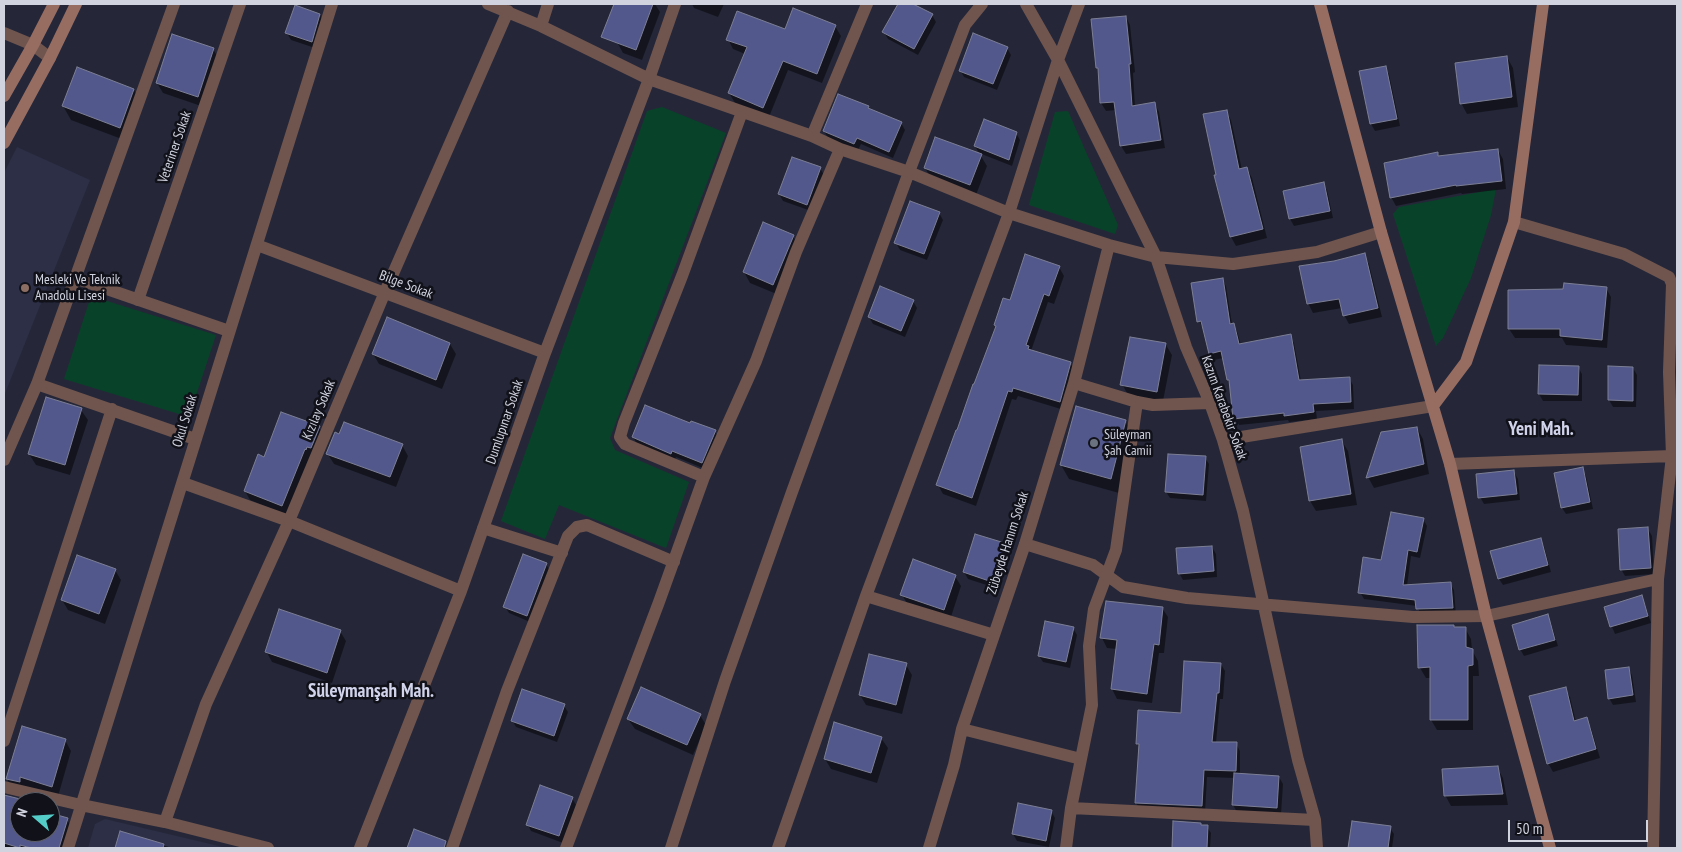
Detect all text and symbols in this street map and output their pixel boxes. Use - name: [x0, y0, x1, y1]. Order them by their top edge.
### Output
- street label: Veteriner Sokak: [155, 109, 195, 185]
- street label: Bilge Sokak: [377, 267, 435, 303]
- place label: Mesleki Ve Teknik Anadolu Lisesi: [35, 272, 120, 304]
- marker: Mesleki Ve Teknik Anadolu Lisesi: [19, 282, 31, 294]
- street label: Kazım Karabekir Sokak: [1197, 354, 1251, 462]
- street label: Kızılay Sokak: [299, 377, 339, 443]
- street label: Dumlupınar Sokak: [483, 378, 527, 466]
- street label: Okul Sokak: [169, 393, 201, 449]
- district label: Yeni Mah.: [1508, 419, 1574, 441]
- place label: Süleyman Şah Camii: [1104, 427, 1152, 460]
- marker: Süleyman Şah Camii: [1088, 437, 1100, 449]
- street label: Zübeyde Hanım Sokak: [984, 490, 1032, 596]
- district label: Süleymanşah Mah.: [308, 681, 434, 703]
- north arrow: [10, 792, 60, 842]
- text: N: [12, 806, 32, 819]
- scale bar: [1511, 810, 1651, 842]
- text: 50 m: [1516, 819, 1542, 838]

